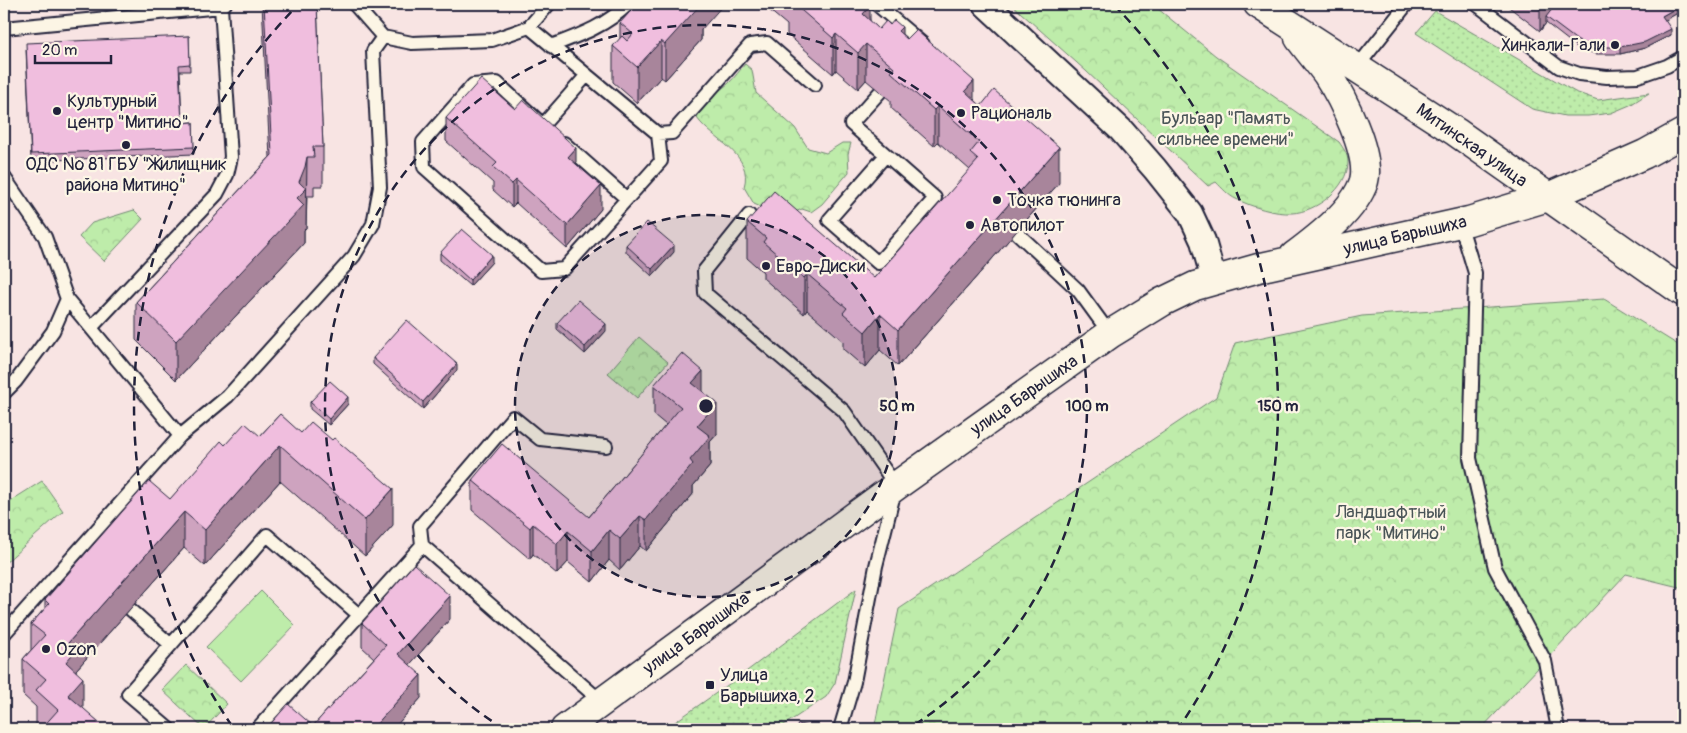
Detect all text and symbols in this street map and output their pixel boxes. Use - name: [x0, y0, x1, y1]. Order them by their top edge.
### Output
- scale bar: [35, 32, 111, 64]
- place label: Хинкали-Гали: [1501, 34, 1605, 57]
- marker: Хинкали-Гали: [1609, 39, 1621, 51]
- text: 20 m: [42, 41, 77, 60]
- place label: Культурный центр "Митино": [67, 90, 189, 134]
- street label: Митинская улица: [1411, 98, 1532, 192]
- place label: Рациональ: [971, 102, 1052, 125]
- marker: Культурный центр "Митино": [51, 105, 63, 117]
- marker: Рациональ: [955, 107, 967, 119]
- park label: Бульвар "Память сильнее времени": [1158, 107, 1294, 151]
- marker: ОДС № 81 ГБУ "Жилищник района Митино": [120, 139, 132, 151]
- place label: ОДС № 81 ГБУ "Жилищник района Митино": [25, 153, 227, 197]
- place label: Точка тюнинга: [1007, 189, 1121, 212]
- marker: Точка тюнинга: [991, 194, 1003, 206]
- street label: улица Барышиха: [1340, 210, 1469, 261]
- place label: Автопилот: [980, 214, 1065, 237]
- marker: Автопилот: [964, 219, 976, 231]
- place label: Евро-Диски: [776, 255, 865, 278]
- marker: Евро-Диски: [760, 260, 772, 272]
- street label: улица Барышиха: [965, 350, 1083, 442]
- centre of rings: [697, 397, 715, 415]
- text: 50 m: [880, 397, 914, 416]
- text: 100 m: [1066, 397, 1108, 416]
- text: 150 m: [1258, 397, 1298, 416]
- park label: Ландшафтный парк "Митино": [1335, 501, 1447, 545]
- street label: улица Барышиха: [638, 587, 754, 680]
- place label: Ozon: [56, 638, 96, 661]
- marker: Ozon: [40, 643, 52, 655]
- place label: Улица Барышиха, 2: [720, 664, 815, 708]
- marker: Улица Барышиха, 2: [704, 679, 716, 691]

